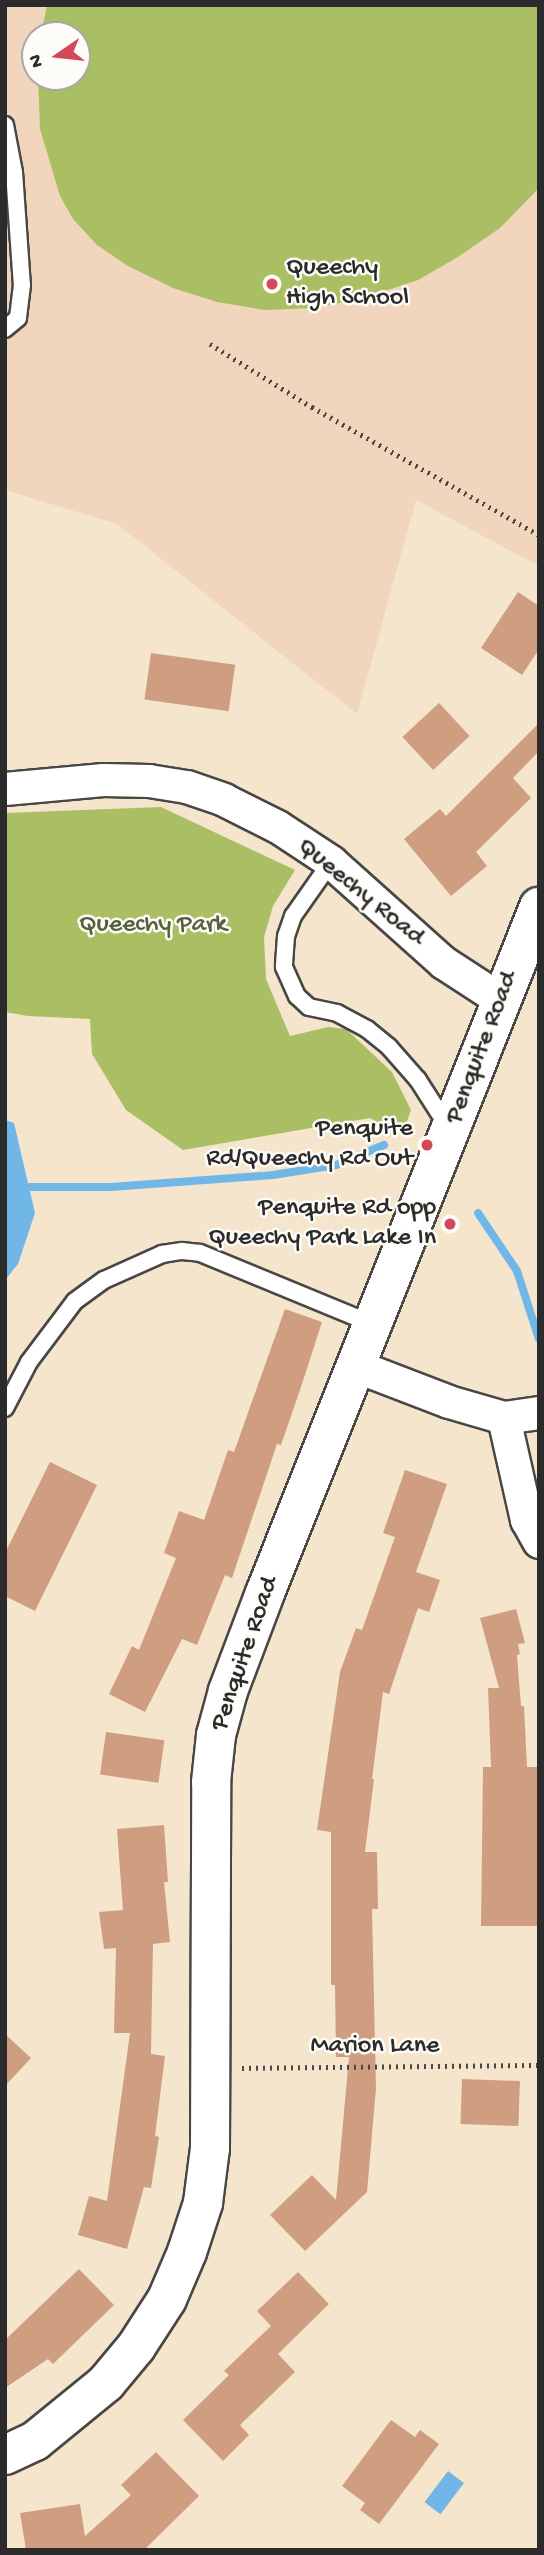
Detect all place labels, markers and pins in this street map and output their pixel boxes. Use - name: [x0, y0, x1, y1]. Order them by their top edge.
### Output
- place label: Queechy High School: [286, 253, 409, 314]
- marker: Queechy High School: [264, 276, 280, 292]
- place label: Penquite Rd/Queechy Rd Out: [206, 1114, 413, 1176]
- marker: Penquite Rd/Queechy Rd Out: [419, 1137, 435, 1153]
- place label: Penquite Rd opp Queechy Park Lake In: [208, 1193, 436, 1254]
- marker: Penquite Rd opp Queechy Park Lake In: [442, 1216, 458, 1232]

